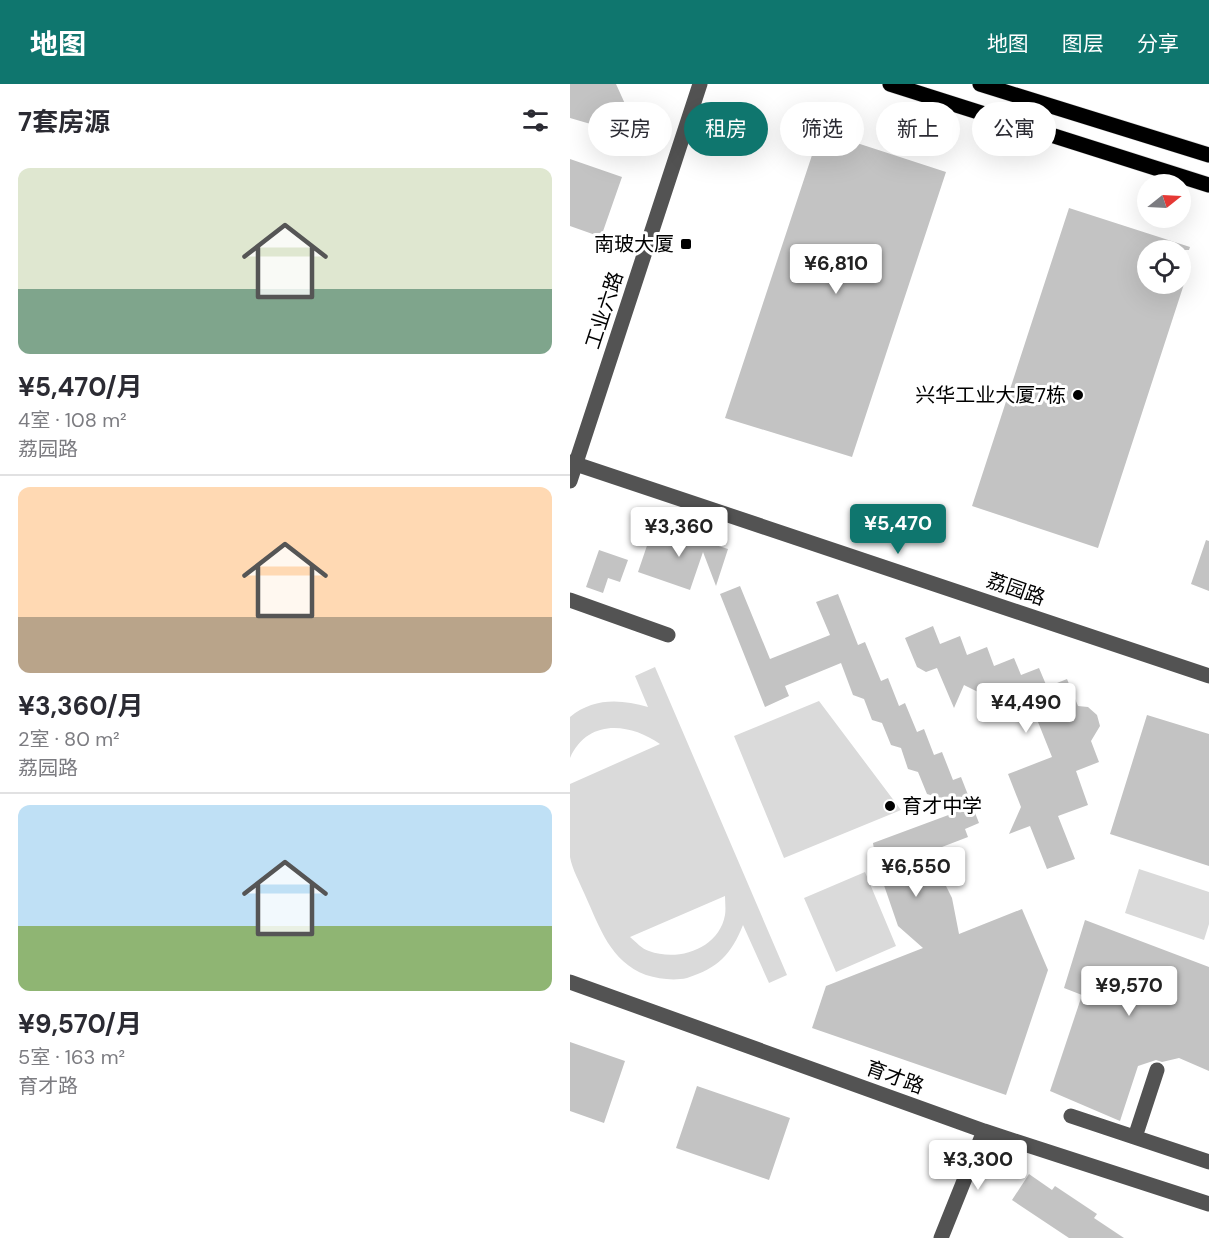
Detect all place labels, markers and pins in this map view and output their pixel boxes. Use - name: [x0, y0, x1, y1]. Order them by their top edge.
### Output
- place label: 南玻大厦: [594, 231, 674, 257]
- marker: 南玻大厦: [679, 237, 693, 251]
- pin: ¥6,810: [787, 244, 885, 295]
- place label: 兴华工业大厦7栋: [915, 382, 1066, 408]
- marker: 兴华工业大厦7栋: [1071, 388, 1085, 402]
- pin: ¥5,470: [849, 504, 947, 555]
- pin: ¥3,360: [630, 507, 728, 558]
- pin: ¥4,490: [977, 683, 1075, 734]
- place label: 育才中学: [902, 793, 982, 819]
- marker: 育才中学: [883, 799, 897, 813]
- pin: ¥6,550: [867, 847, 965, 898]
- pin: ¥9,570: [1080, 966, 1178, 1017]
- pin: ¥3,300: [929, 1140, 1027, 1191]

